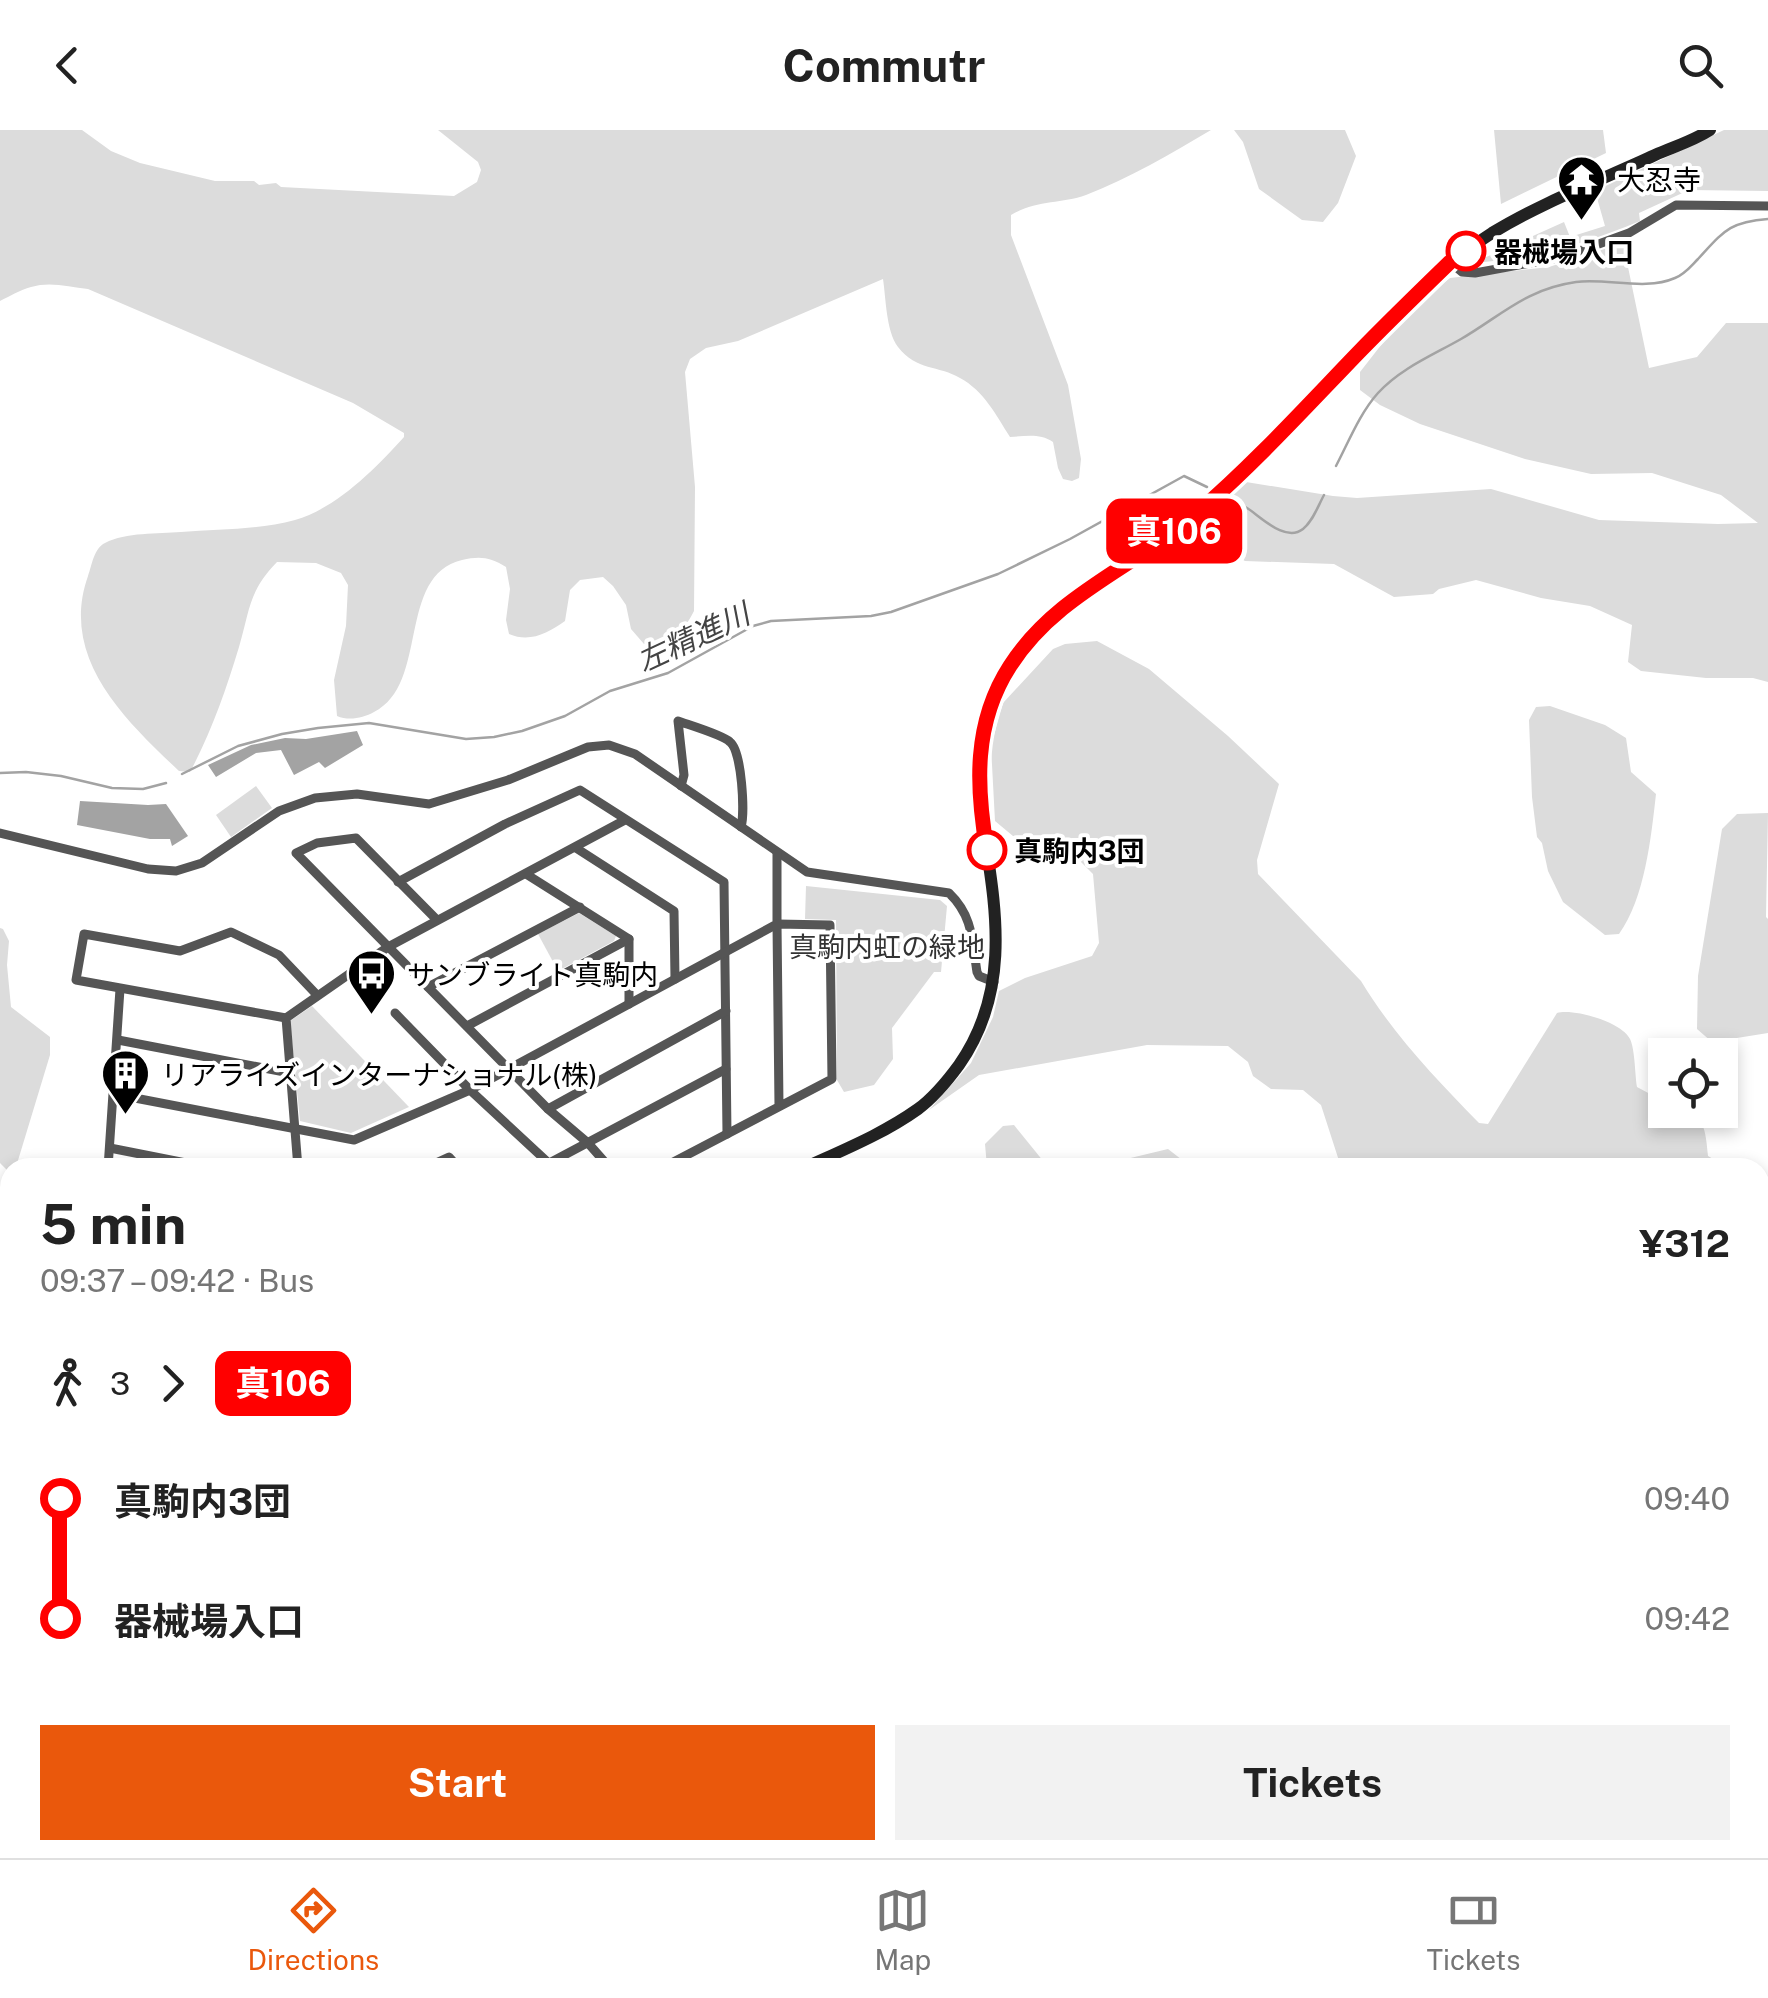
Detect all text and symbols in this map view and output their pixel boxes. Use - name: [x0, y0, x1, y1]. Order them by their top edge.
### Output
- icon: back: [40, 38, 95, 93]
- icon: search: [1673, 38, 1728, 93]
- text: Commutr: [783, 39, 985, 92]
- temple icon: 大忍寺: [1556, 153, 1608, 221]
- place label: 大忍寺: [1617, 163, 1701, 196]
- marker: 器械場入口: [1447, 232, 1485, 270]
- place label: 器械場入口: [1494, 235, 1634, 268]
- line badge: 真106: [1104, 498, 1244, 564]
- text: 真106: [1126, 511, 1222, 552]
- water label: 左精進川: [631, 594, 758, 679]
- marker: 真駒内3団: [968, 831, 1006, 869]
- place label: 真駒内3団: [1014, 834, 1145, 867]
- park label: 真駒内虹の緑地: [789, 930, 985, 963]
- bus stop icon: サンブライト真駒内: [346, 948, 398, 1016]
- place label: サンブライト真駒内: [407, 958, 658, 991]
- map controls: [1648, 1038, 1738, 1128]
- button: locate: [1648, 1038, 1738, 1128]
- building icon: リアライズインターナショナル(株): [100, 1048, 152, 1116]
- place label: リアライズインターナショナル(株): [161, 1058, 597, 1091]
- text: 5 min: [40, 1192, 186, 1256]
- text: ¥312: [1639, 1221, 1730, 1266]
- text: 09:37 – 09:42 · Bus: [40, 1262, 314, 1299]
- icon: walk: [40, 1356, 95, 1411]
- icon: forward: [145, 1356, 200, 1411]
- text: 真106: [235, 1363, 331, 1404]
- text: 3: [110, 1365, 130, 1402]
- text: 真駒内3団: [114, 1479, 291, 1524]
- text: 09:40: [1644, 1480, 1730, 1517]
- text: 器械場入口: [114, 1599, 304, 1644]
- text: 09:42: [1644, 1600, 1730, 1637]
- button: Start: [40, 1725, 875, 1840]
- button: Tickets: [895, 1725, 1730, 1840]
- tab: Directions: [248, 1883, 379, 1976]
- tab: Map: [874, 1883, 931, 1976]
- tab: Tickets: [1426, 1883, 1520, 1976]

